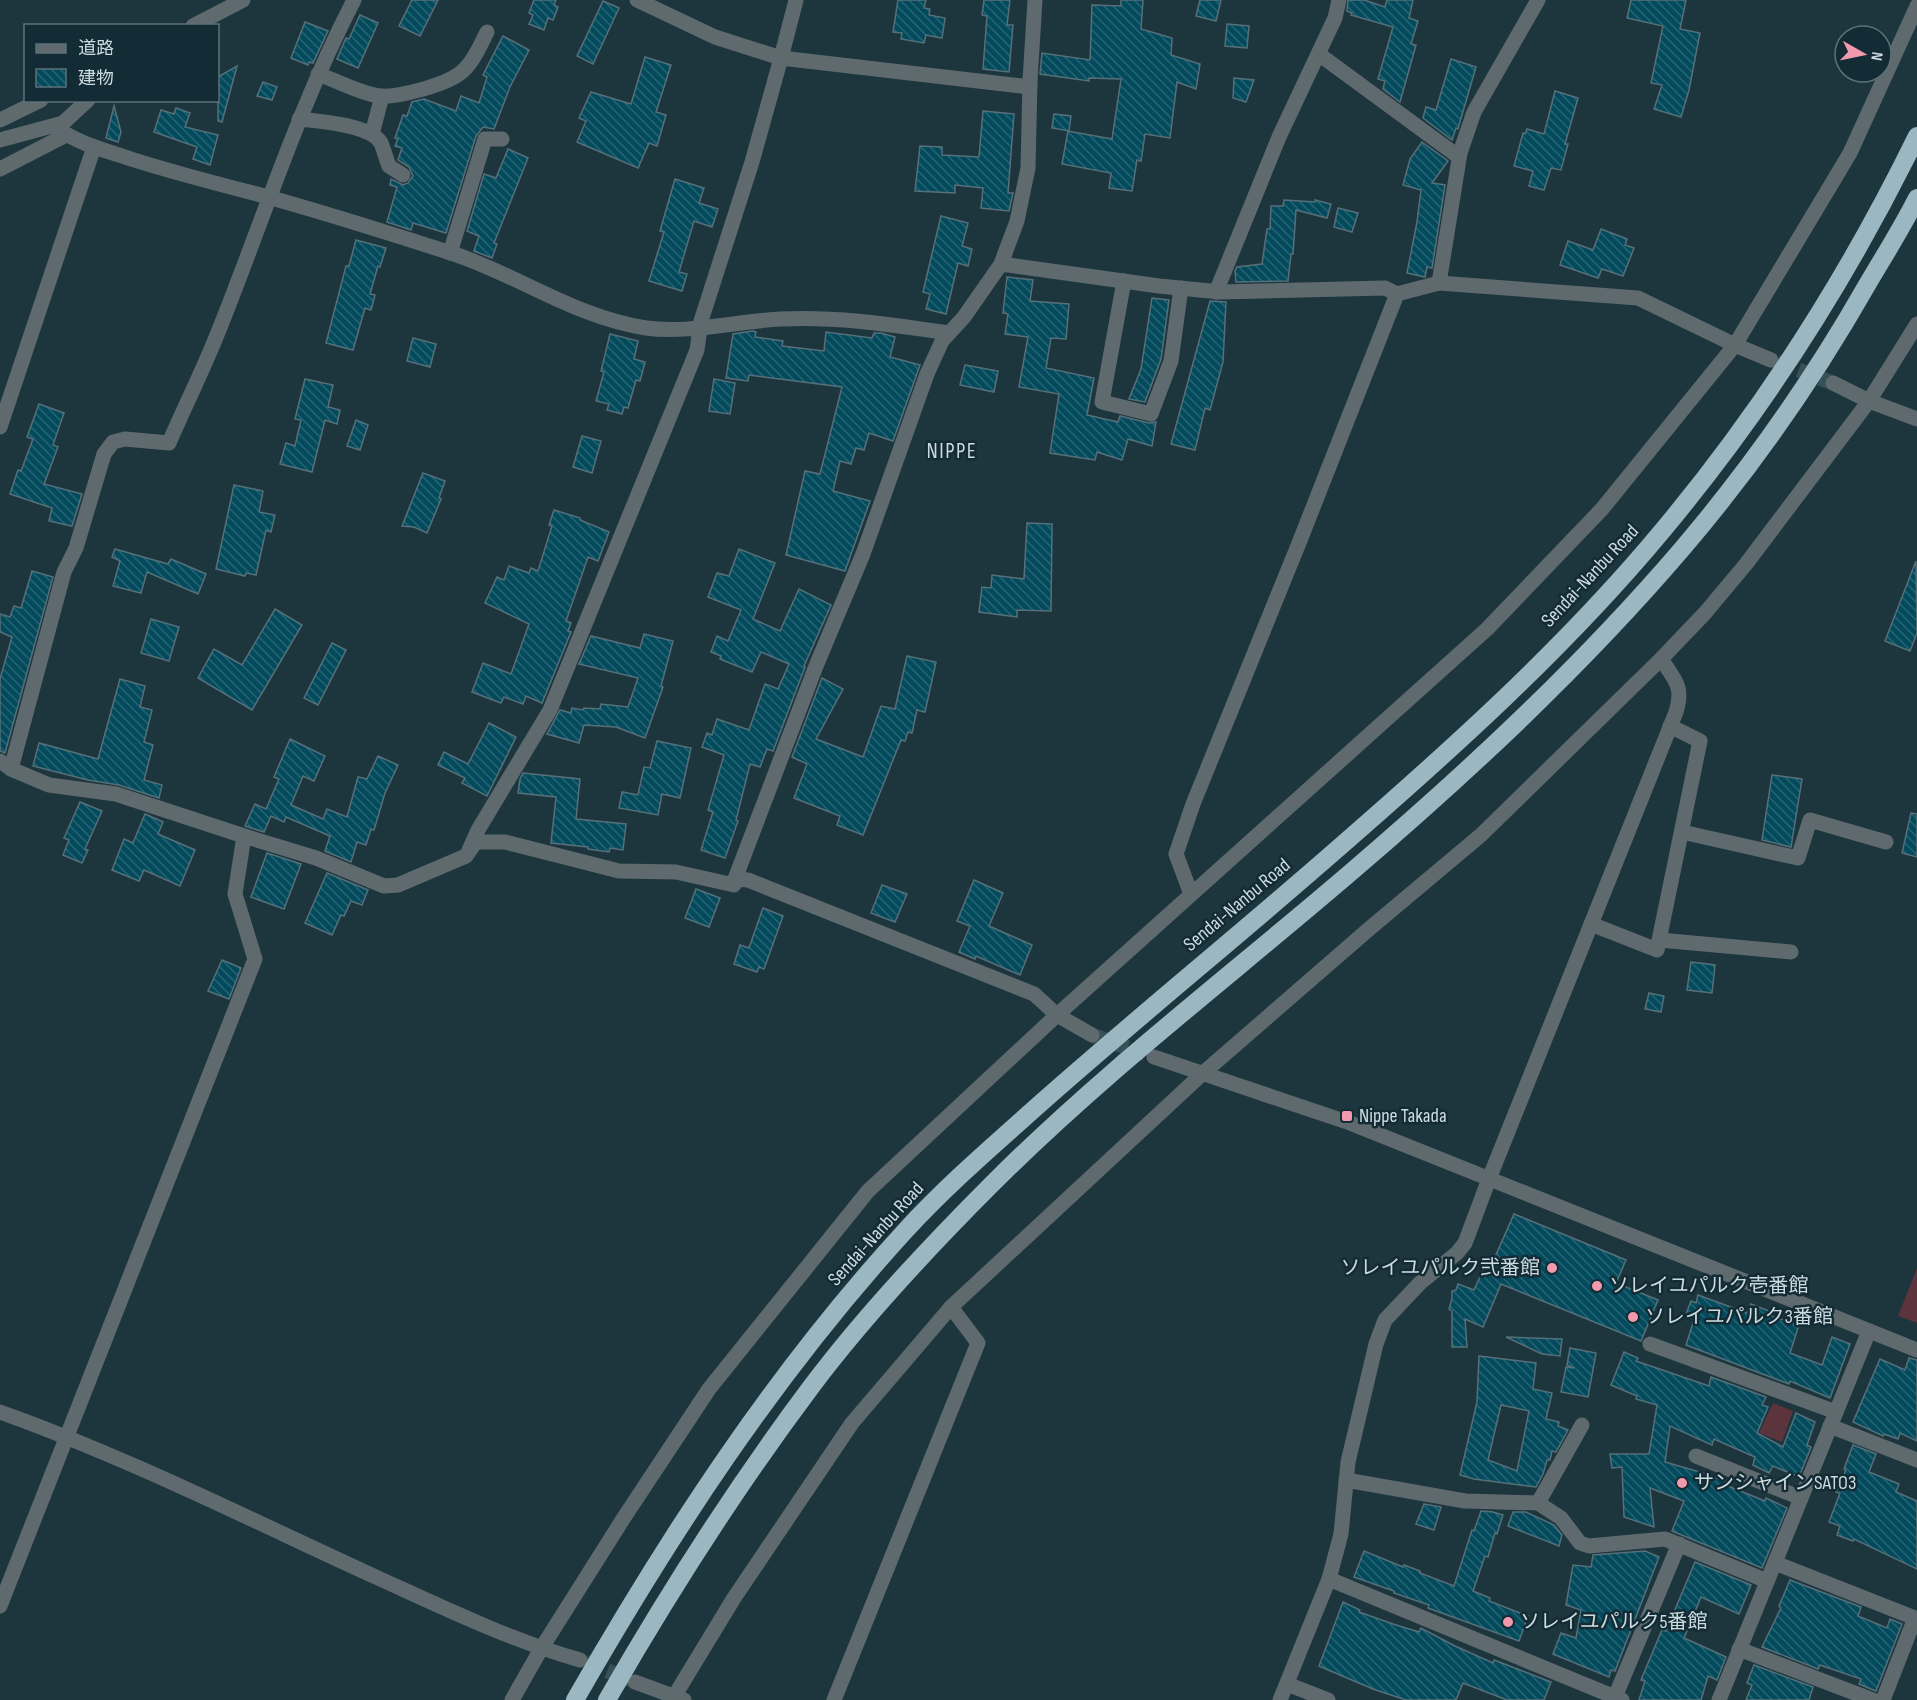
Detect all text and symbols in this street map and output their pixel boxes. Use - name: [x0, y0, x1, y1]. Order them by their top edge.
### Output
- legend: [24, 24, 219, 102]
- north arrow: [1833, 24, 1893, 84]
- text: 道路: [78, 38, 114, 59]
- text: N: [1866, 50, 1886, 62]
- text: 建物: [78, 68, 114, 89]
- district label: NIPPE: [927, 438, 977, 465]
- street label: Sendai-Nanbu Road: [1536, 520, 1644, 632]
- street label: Sendai-Nanbu Road: [1179, 853, 1295, 957]
- place label: Nippe Takada: [1359, 1104, 1447, 1128]
- marker: Nippe Takada: [1340, 1109, 1354, 1123]
- street label: Sendai-Nanbu Road: [823, 1177, 929, 1291]
- place label: ソレイユパルク弐番館: [1340, 1256, 1540, 1280]
- marker: ソレイユパルク弐番館: [1545, 1261, 1559, 1275]
- place label: ソレイユパルク壱番館: [1609, 1274, 1809, 1298]
- marker: ソレイユパルク壱番館: [1590, 1279, 1604, 1293]
- place label: ソレイユパルク3番館: [1645, 1305, 1833, 1329]
- marker: ソレイユパルク3番館: [1626, 1310, 1640, 1324]
- place label: サンシャインSATO3: [1694, 1471, 1856, 1495]
- marker: サンシャインSATO3: [1675, 1476, 1689, 1490]
- place label: ソレイユパルク5番館: [1520, 1610, 1708, 1634]
- marker: ソレイユパルク5番館: [1501, 1615, 1515, 1629]

